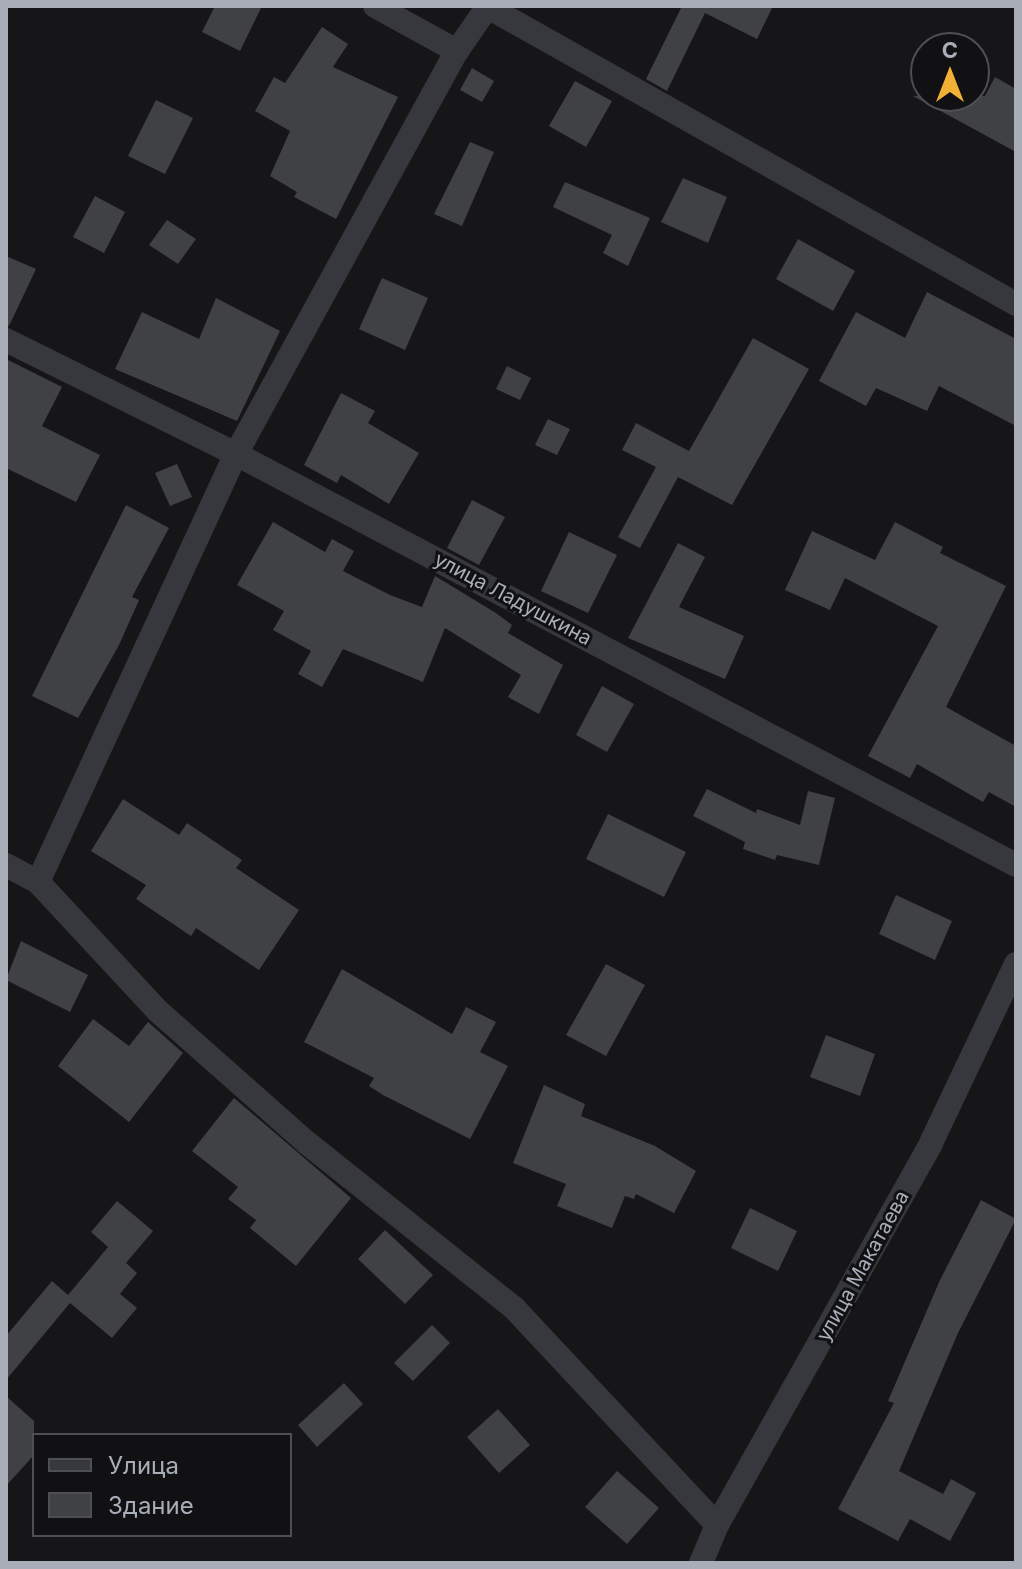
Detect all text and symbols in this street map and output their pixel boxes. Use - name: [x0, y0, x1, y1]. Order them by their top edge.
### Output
- north arrow: [910, 32, 990, 112]
- text: С: [942, 37, 958, 63]
- street label: улица Ладушкина: [430, 547, 596, 651]
- street label: улица Макатаева: [812, 1186, 914, 1346]
- legend: [32, 1433, 292, 1537]
- text: Улица: [108, 1451, 179, 1480]
- text: Здание: [108, 1491, 194, 1520]

